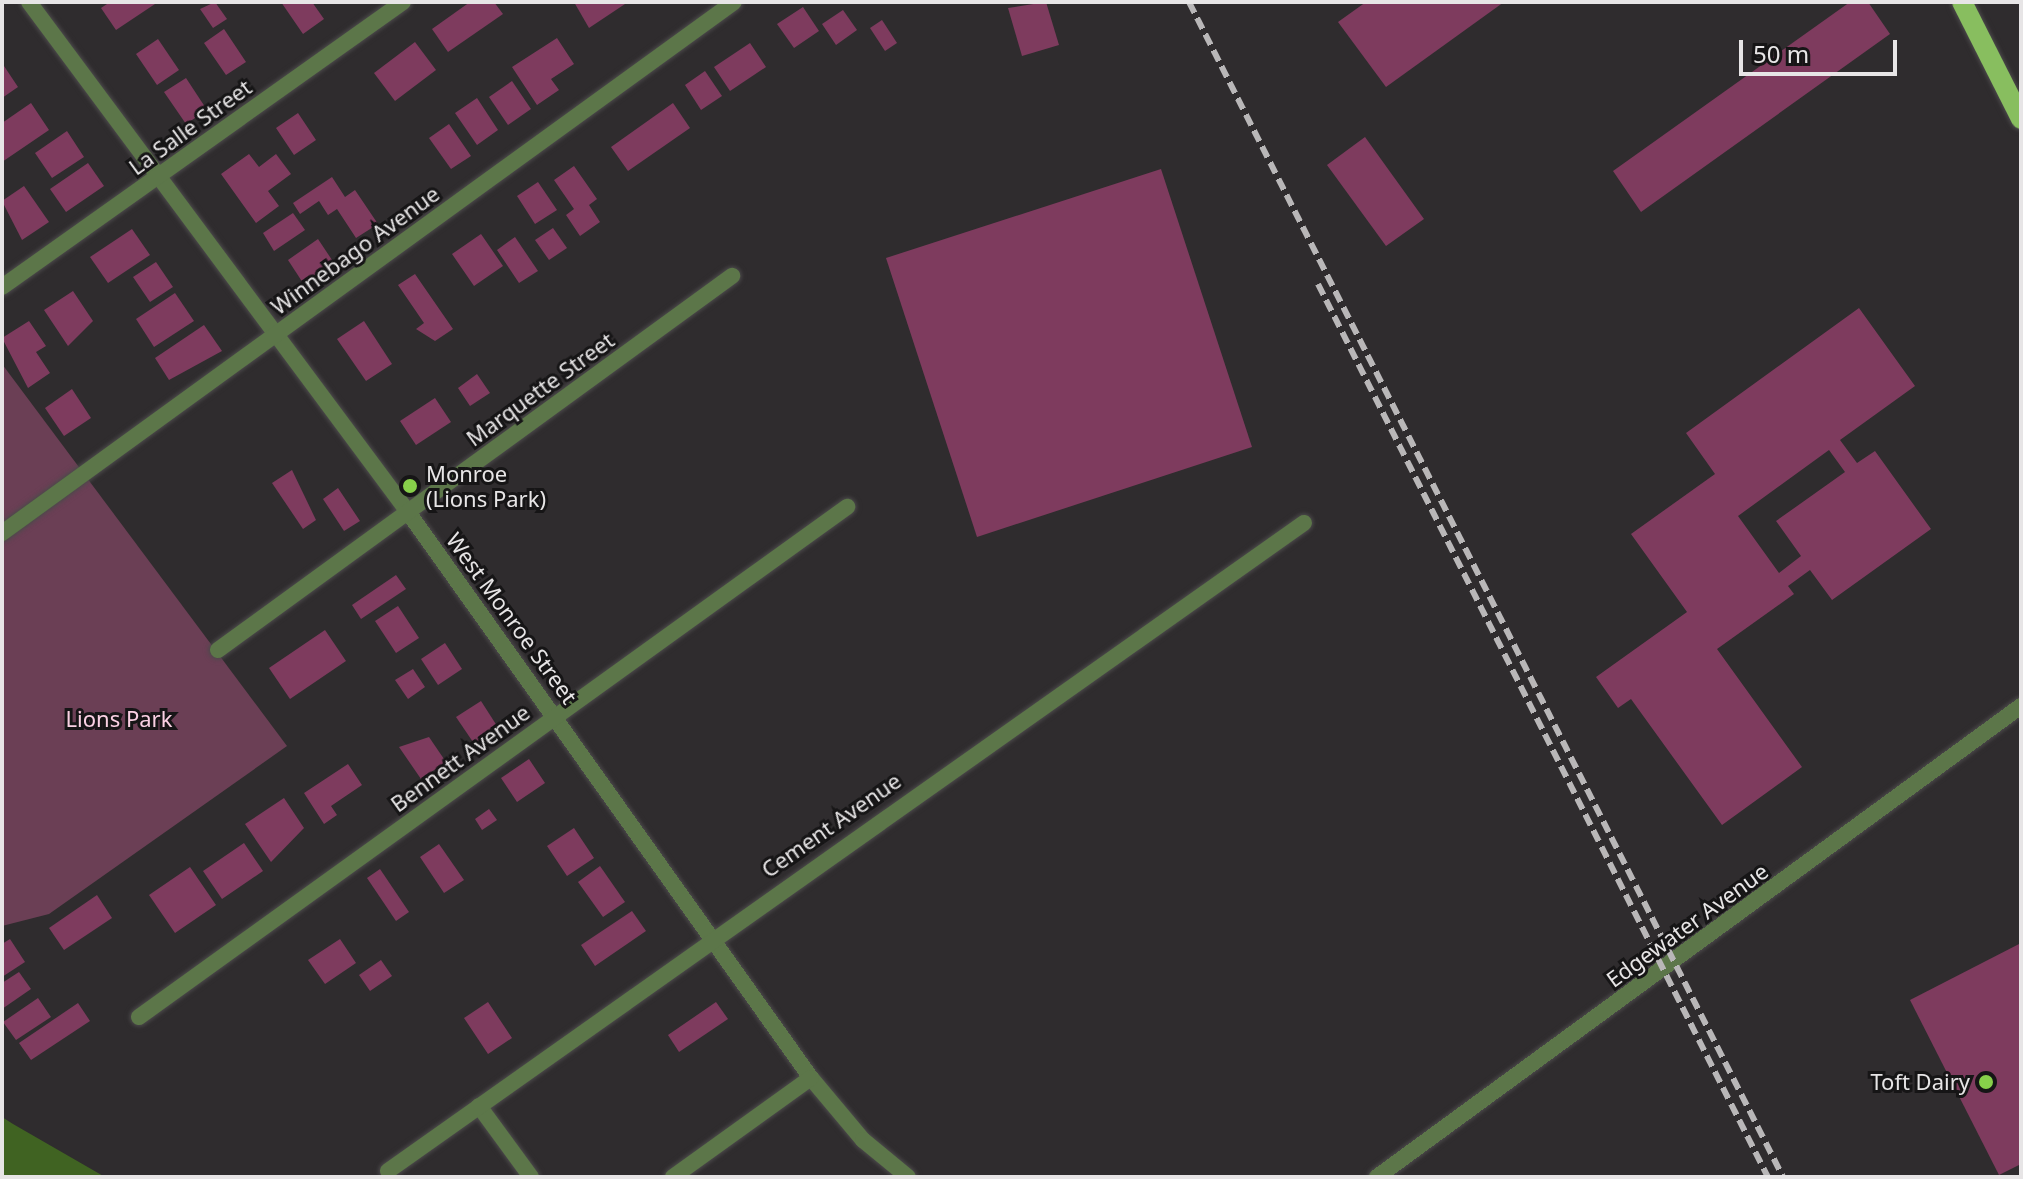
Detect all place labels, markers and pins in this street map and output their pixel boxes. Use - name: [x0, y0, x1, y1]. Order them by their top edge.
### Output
- place label: Monroe (Lions Park): [426, 460, 546, 512]
- marker: Monroe (Lions Park): [401, 477, 419, 495]
- place label: Toft Dairy: [1870, 1069, 1970, 1095]
- marker: Toft Dairy: [1977, 1073, 1995, 1091]

